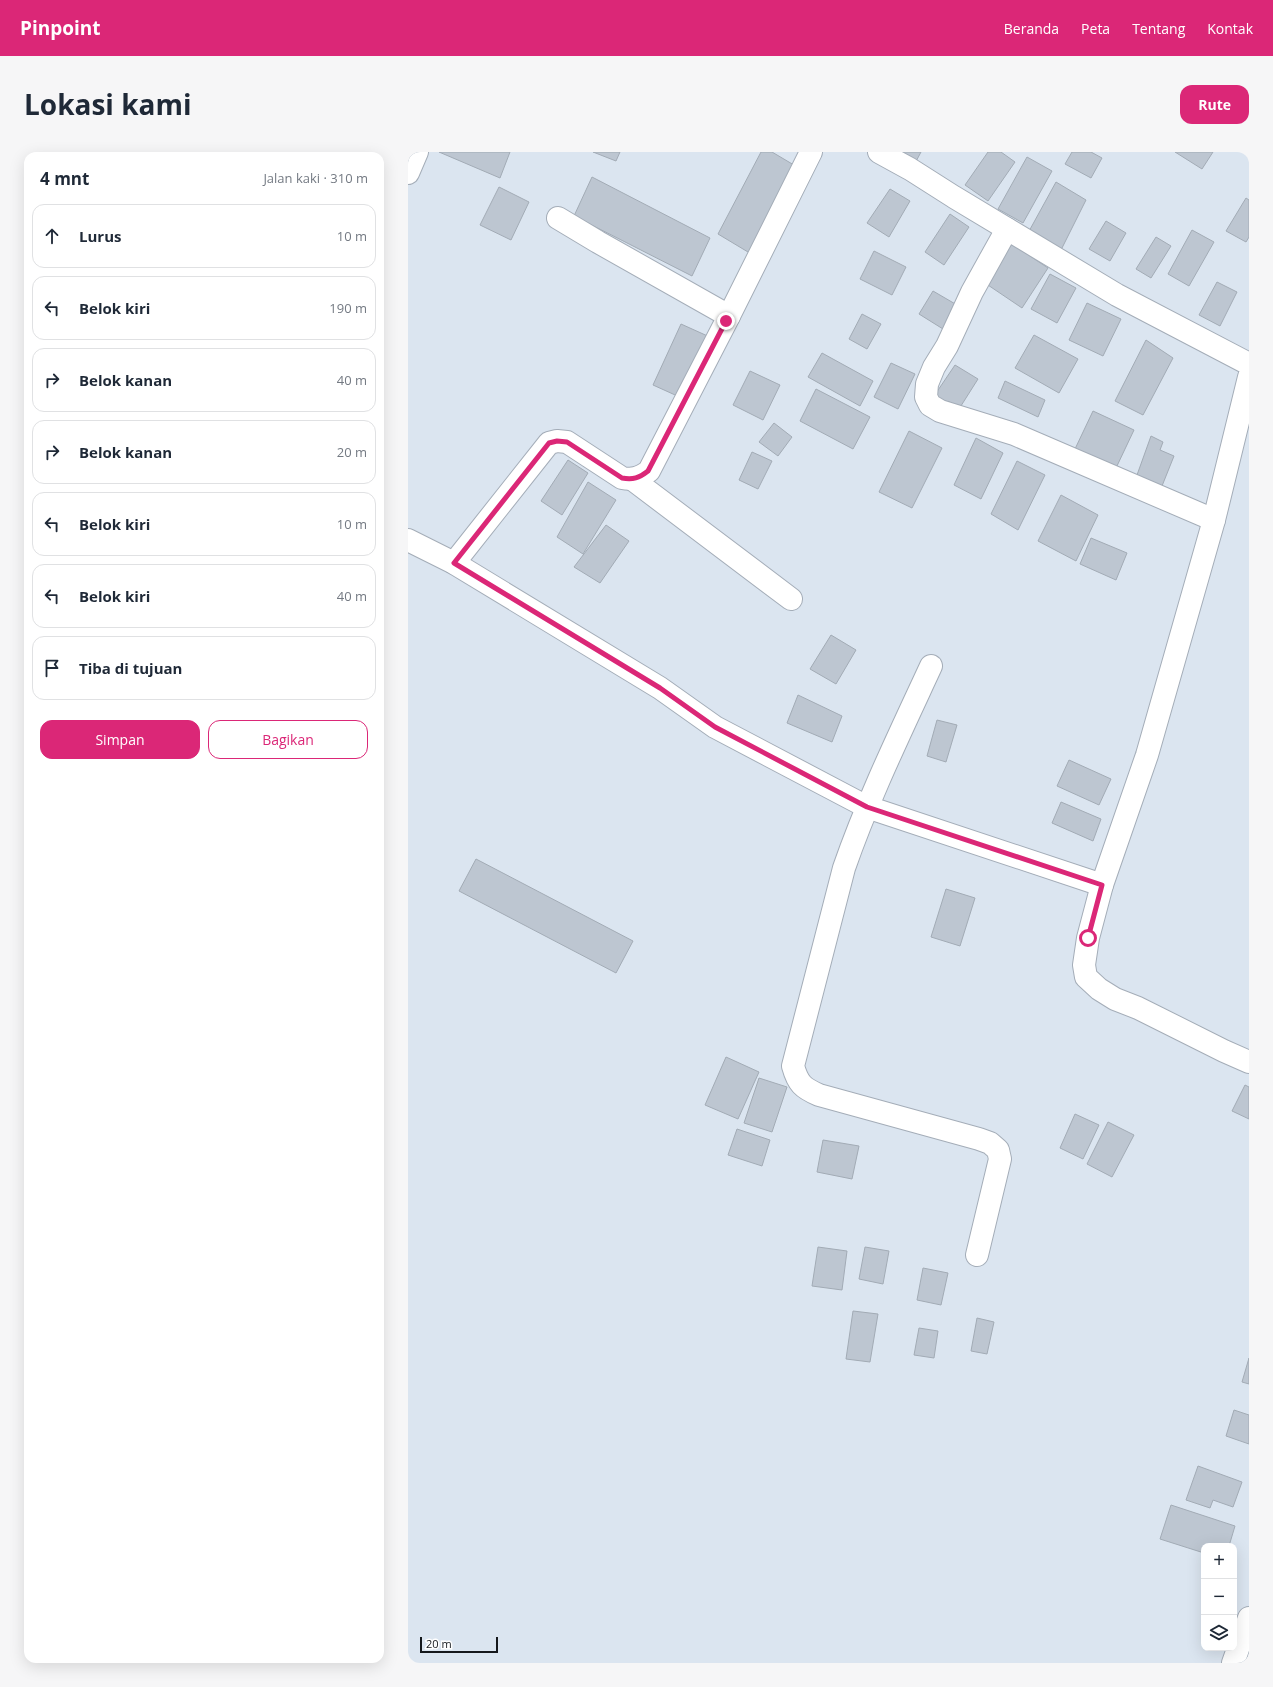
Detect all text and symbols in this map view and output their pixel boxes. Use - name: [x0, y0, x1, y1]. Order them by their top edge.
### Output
- text: Pinpoint: [20, 15, 101, 41]
- text: Beranda: [1004, 19, 1059, 38]
- text: Peta: [1081, 19, 1110, 38]
- text: Tentang: [1132, 19, 1185, 38]
- text: Kontak: [1207, 19, 1253, 38]
- text: Lokasi kami: [24, 85, 191, 123]
- button: Rute: [1180, 85, 1249, 124]
- text: 4 mnt: [40, 167, 89, 190]
- text: Jalan kaki · 310 m: [263, 169, 368, 187]
- icon: ahead: [41, 225, 63, 247]
- text: Lurus: [79, 226, 121, 246]
- text: 10 m: [337, 227, 367, 245]
- icon: left: [41, 297, 63, 319]
- text: Belok kiri: [79, 298, 150, 318]
- text: 190 m: [329, 299, 367, 317]
- route end: [717, 312, 735, 330]
- icon: right: [41, 369, 63, 391]
- text: Belok kanan: [79, 370, 172, 390]
- text: 40 m: [337, 371, 367, 389]
- icon: right: [41, 441, 63, 463]
- text: Belok kanan: [79, 442, 172, 462]
- text: 20 m: [337, 443, 367, 461]
- icon: left: [41, 513, 63, 535]
- text: Belok kiri: [79, 514, 150, 534]
- text: 10 m: [337, 515, 367, 533]
- icon: left: [41, 585, 63, 607]
- text: Belok kiri: [79, 586, 150, 606]
- text: 40 m: [337, 587, 367, 605]
- icon: arrive: [41, 657, 63, 679]
- text: Tiba di tujuan: [79, 658, 182, 678]
- button: Simpan: [40, 720, 200, 759]
- button: Bagikan: [208, 720, 368, 759]
- route start: [1079, 929, 1097, 947]
- map controls: [1201, 1543, 1237, 1651]
- button: +: [1201, 1543, 1237, 1579]
- button: −: [1201, 1579, 1237, 1615]
- button: layers: [1201, 1615, 1237, 1651]
- scale bar: [420, 1635, 498, 1654]
- text: 20 m: [426, 1636, 452, 1651]

